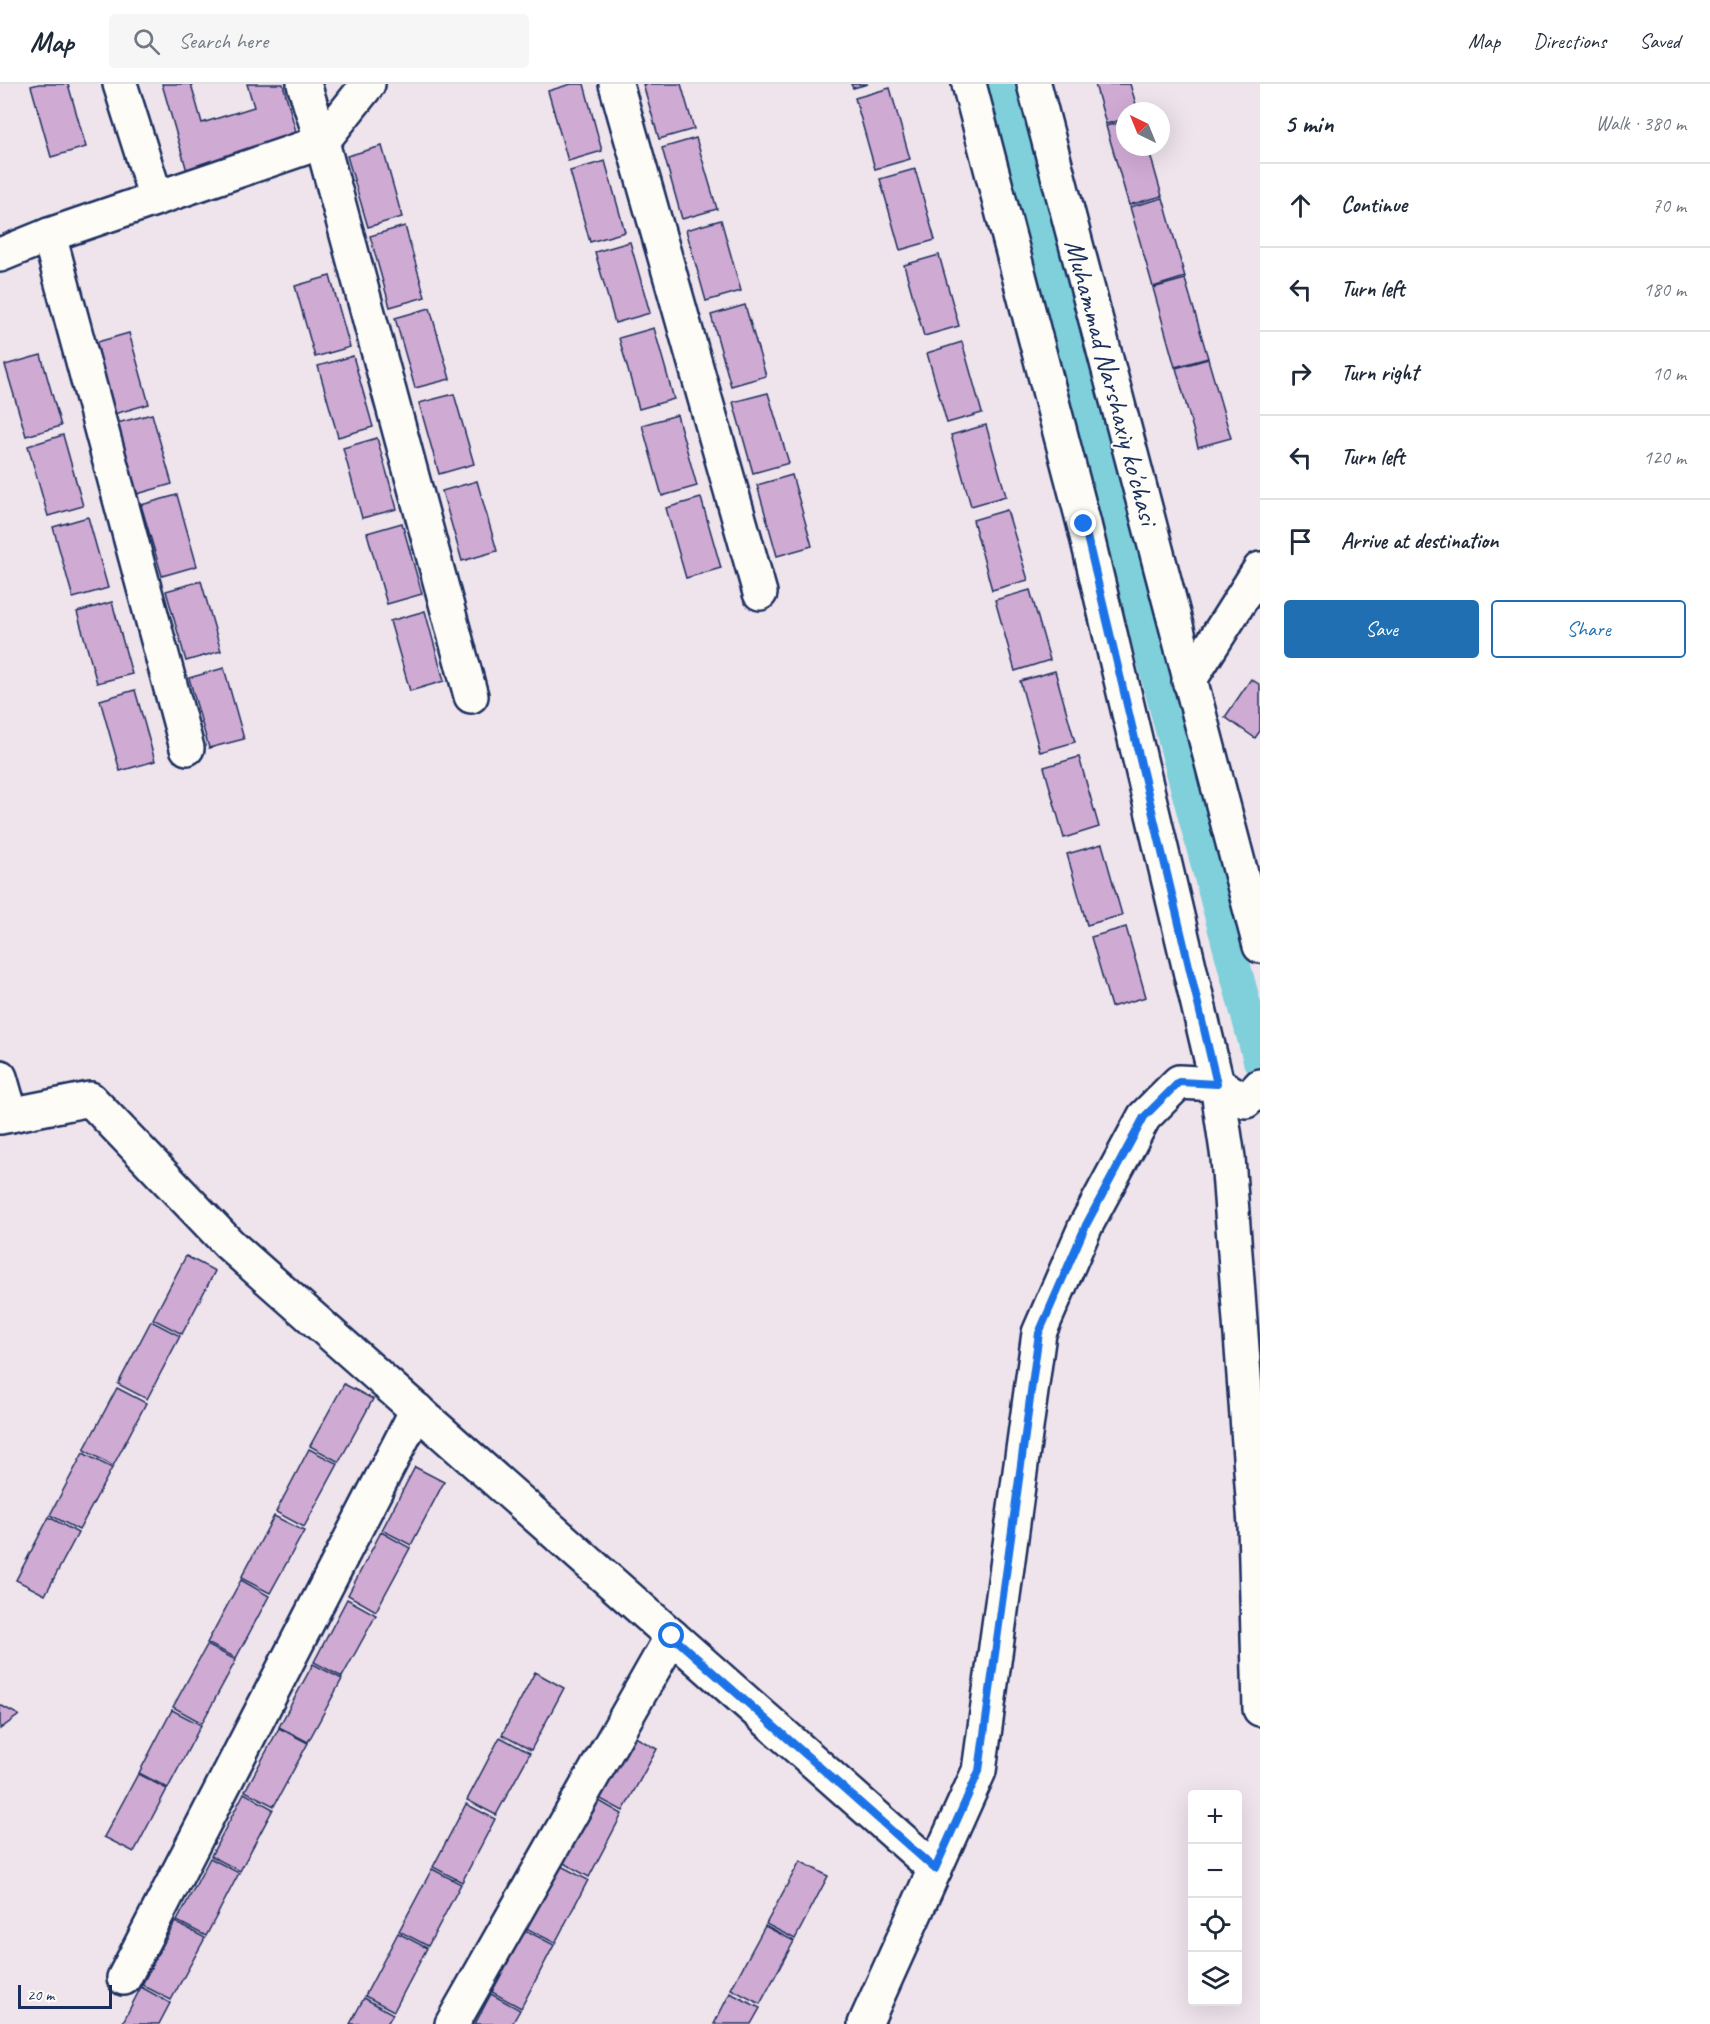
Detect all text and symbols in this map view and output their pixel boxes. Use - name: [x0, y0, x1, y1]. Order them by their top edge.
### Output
- search box: [109, 14, 529, 68]
- text: Map: [30, 24, 73, 59]
- icon: search: [130, 25, 163, 58]
- text: Search here: [178, 27, 268, 55]
- text: Map: [1468, 28, 1500, 54]
- text: Directions: [1533, 28, 1606, 54]
- text: Saved: [1639, 28, 1680, 54]
- north arrow: [1116, 102, 1170, 156]
- text: 5 min: [1284, 107, 1333, 140]
- text: Walk · 380 m: [1596, 111, 1686, 136]
- icon: ahead: [1284, 189, 1317, 222]
- text: Continue: [1341, 191, 1407, 219]
- text: 70 m: [1652, 193, 1686, 218]
- street label: Muhammad Narshaxiy ko'chasi: [1057, 236, 1168, 532]
- icon: left: [1284, 273, 1317, 306]
- text: Turn left: [1341, 275, 1405, 303]
- text: 180 m: [1643, 277, 1686, 302]
- icon: right: [1284, 357, 1317, 390]
- text: Turn right: [1341, 359, 1418, 387]
- text: 10 m: [1652, 361, 1686, 386]
- icon: left: [1284, 441, 1317, 474]
- text: Turn left: [1341, 443, 1405, 471]
- text: 120 m: [1643, 445, 1686, 470]
- route end: [1070, 510, 1096, 536]
- icon: arrive: [1284, 525, 1317, 558]
- text: Arrive at destination: [1341, 527, 1498, 555]
- button: Save: [1284, 600, 1479, 658]
- button: Share: [1491, 600, 1686, 658]
- route start: [658, 1622, 684, 1648]
- map controls: [1188, 1790, 1242, 2006]
- button: +: [1188, 1790, 1242, 1844]
- button: −: [1188, 1844, 1242, 1898]
- button: locate: [1188, 1898, 1242, 1952]
- button: layers: [1188, 1952, 1242, 2006]
- scale bar: [18, 1982, 112, 2010]
- text: 20 m: [27, 1985, 54, 2005]

